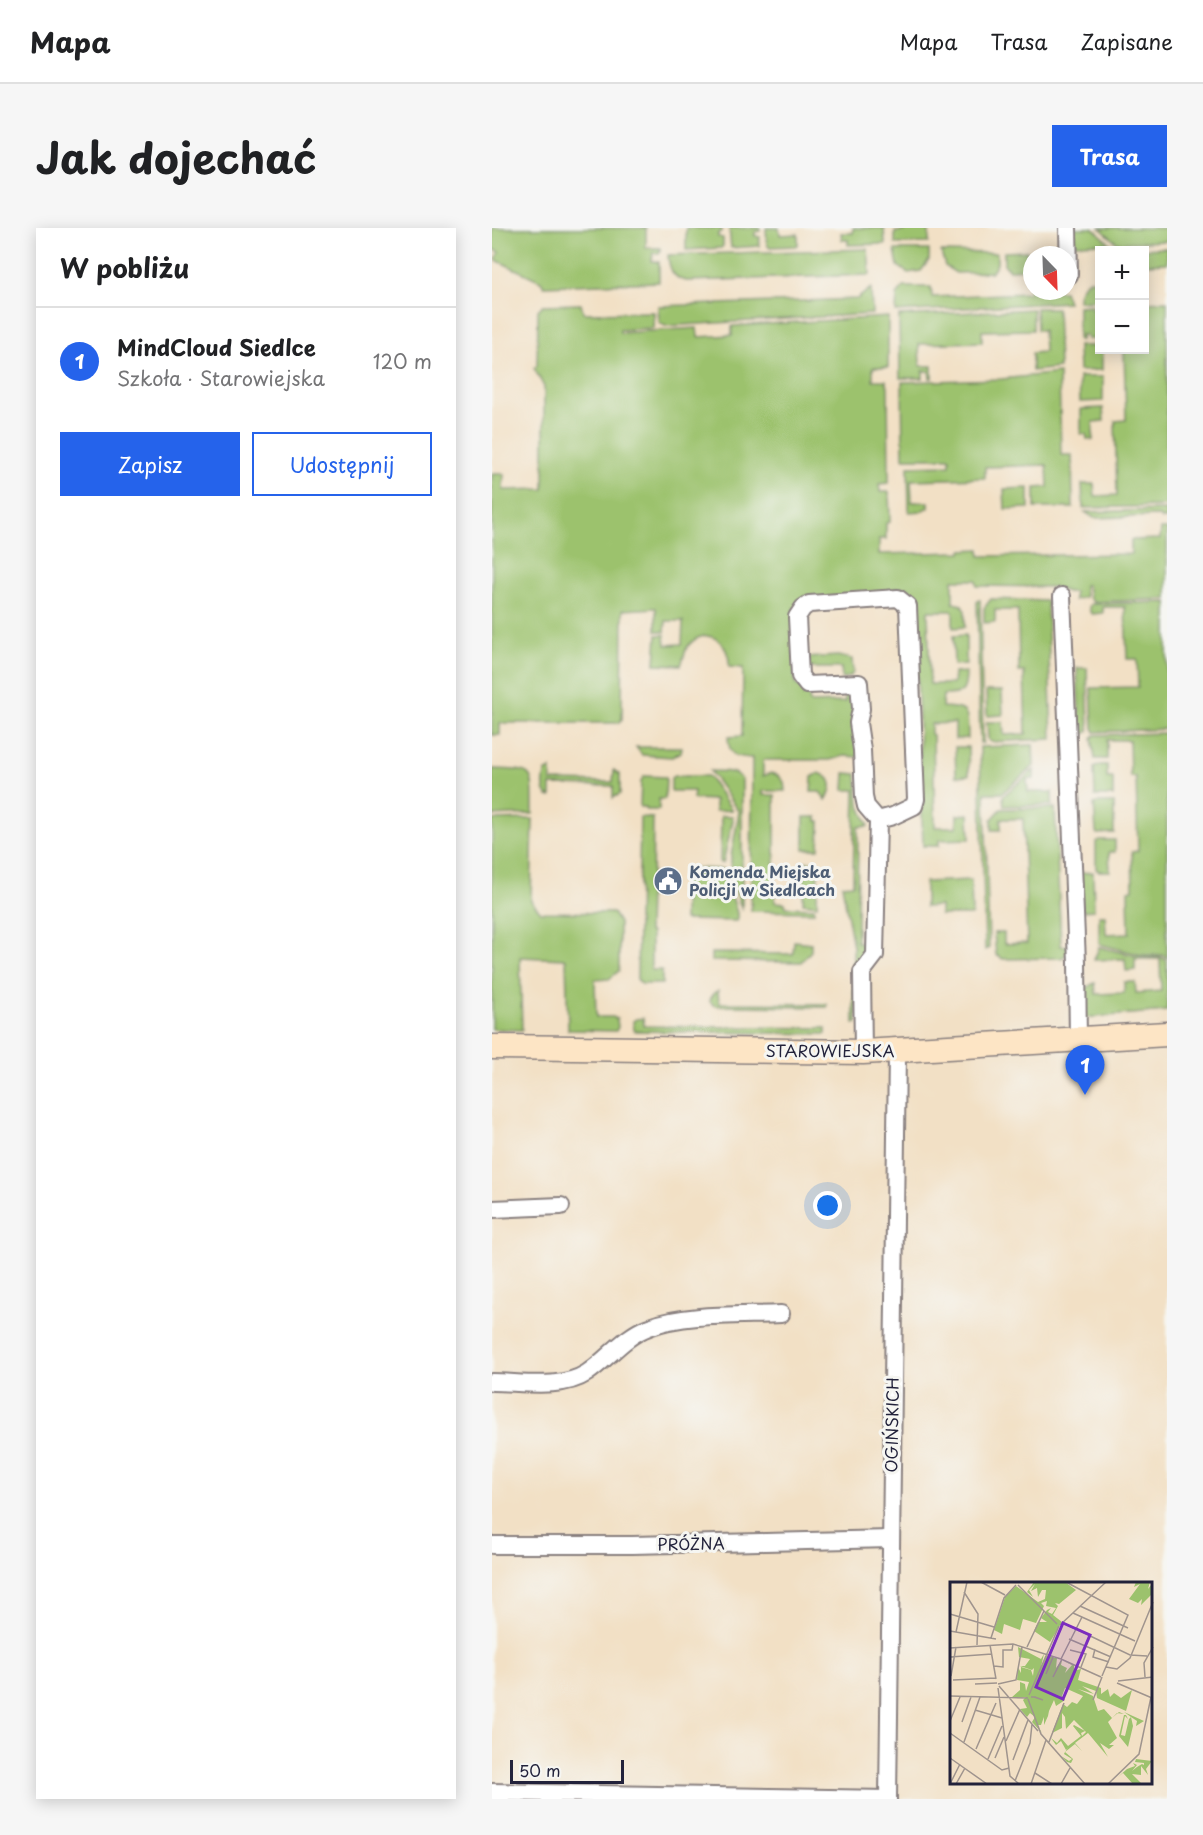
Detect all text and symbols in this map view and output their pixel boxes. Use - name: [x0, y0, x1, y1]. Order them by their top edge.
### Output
- text: Mapa: [30, 20, 111, 63]
- text: Mapa: [900, 25, 957, 57]
- text: Trasa: [990, 25, 1047, 57]
- text: Zapisane: [1080, 25, 1173, 57]
- text: Jak dojechać: [36, 125, 317, 188]
- button: Trasa: [1052, 125, 1167, 187]
- north arrow: [1023, 246, 1077, 300]
- map controls: [1095, 246, 1149, 354]
- button: +: [1095, 246, 1149, 300]
- text: W pobliżu: [60, 248, 189, 287]
- button: −: [1095, 300, 1149, 354]
- text: MindCloud Siedlce: [117, 330, 316, 363]
- text: 1: [75, 346, 84, 376]
- text: 120 m: [373, 346, 432, 376]
- text: Szkoła · Starowiejska: [117, 363, 325, 393]
- button: Zapisz: [60, 432, 240, 496]
- button: Udostępnij: [252, 432, 432, 496]
- place label: Komenda Miejska Policji w Siedlcach: [689, 859, 835, 901]
- public building icon: Komenda Miejska Policji w Siedlcach: [652, 865, 684, 897]
- street label: STAROWIEJSKA: [766, 1038, 894, 1062]
- pin: 1: [1066, 1046, 1104, 1095]
- your location: [813, 1191, 842, 1220]
- street label: OGIŃSKICH: [878, 1377, 904, 1473]
- street label: PRÓŻNA: [657, 1530, 725, 1556]
- inset map: [950, 1582, 1152, 1784]
- scale bar: [510, 1757, 624, 1784]
- text: 50 m: [519, 1758, 560, 1782]

